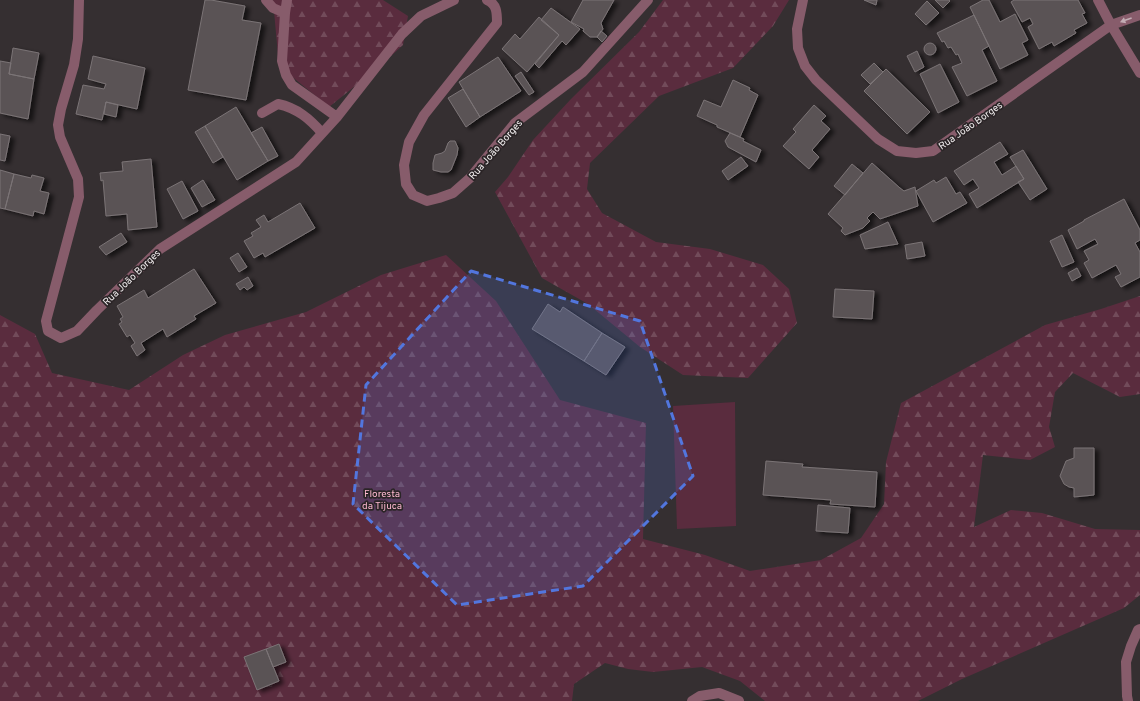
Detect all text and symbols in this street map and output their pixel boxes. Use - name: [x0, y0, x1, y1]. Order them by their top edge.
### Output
- one-way arrow: [1119, 18, 1131, 24]
- street label: Rua João Borges: [936, 99, 1006, 153]
- street label: Rua João Borges: [466, 117, 526, 183]
- street label: Rua João Borges: [100, 247, 164, 309]
- park label: Floresta da Tijuca: [362, 488, 402, 513]

